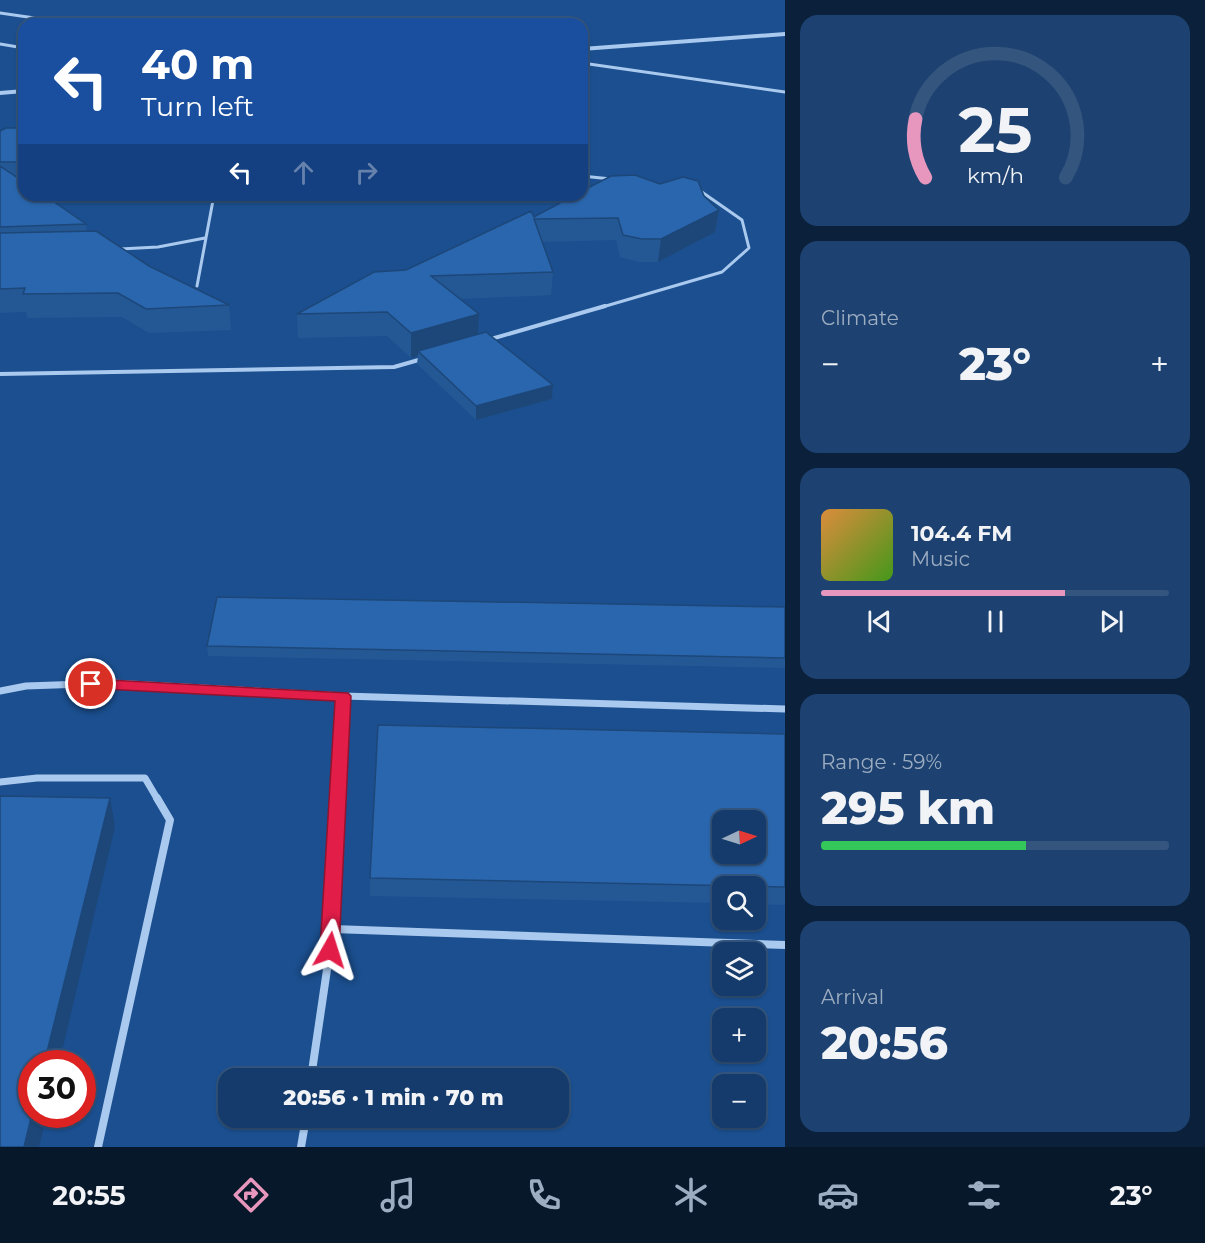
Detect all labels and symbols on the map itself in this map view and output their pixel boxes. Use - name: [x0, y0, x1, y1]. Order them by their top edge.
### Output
- pin: [65, 658, 116, 709]
- north arrow: [712, 810, 766, 864]
- position arrow: [298, 918, 362, 982]
- speed limit sign: 30: [18, 1050, 96, 1128]

